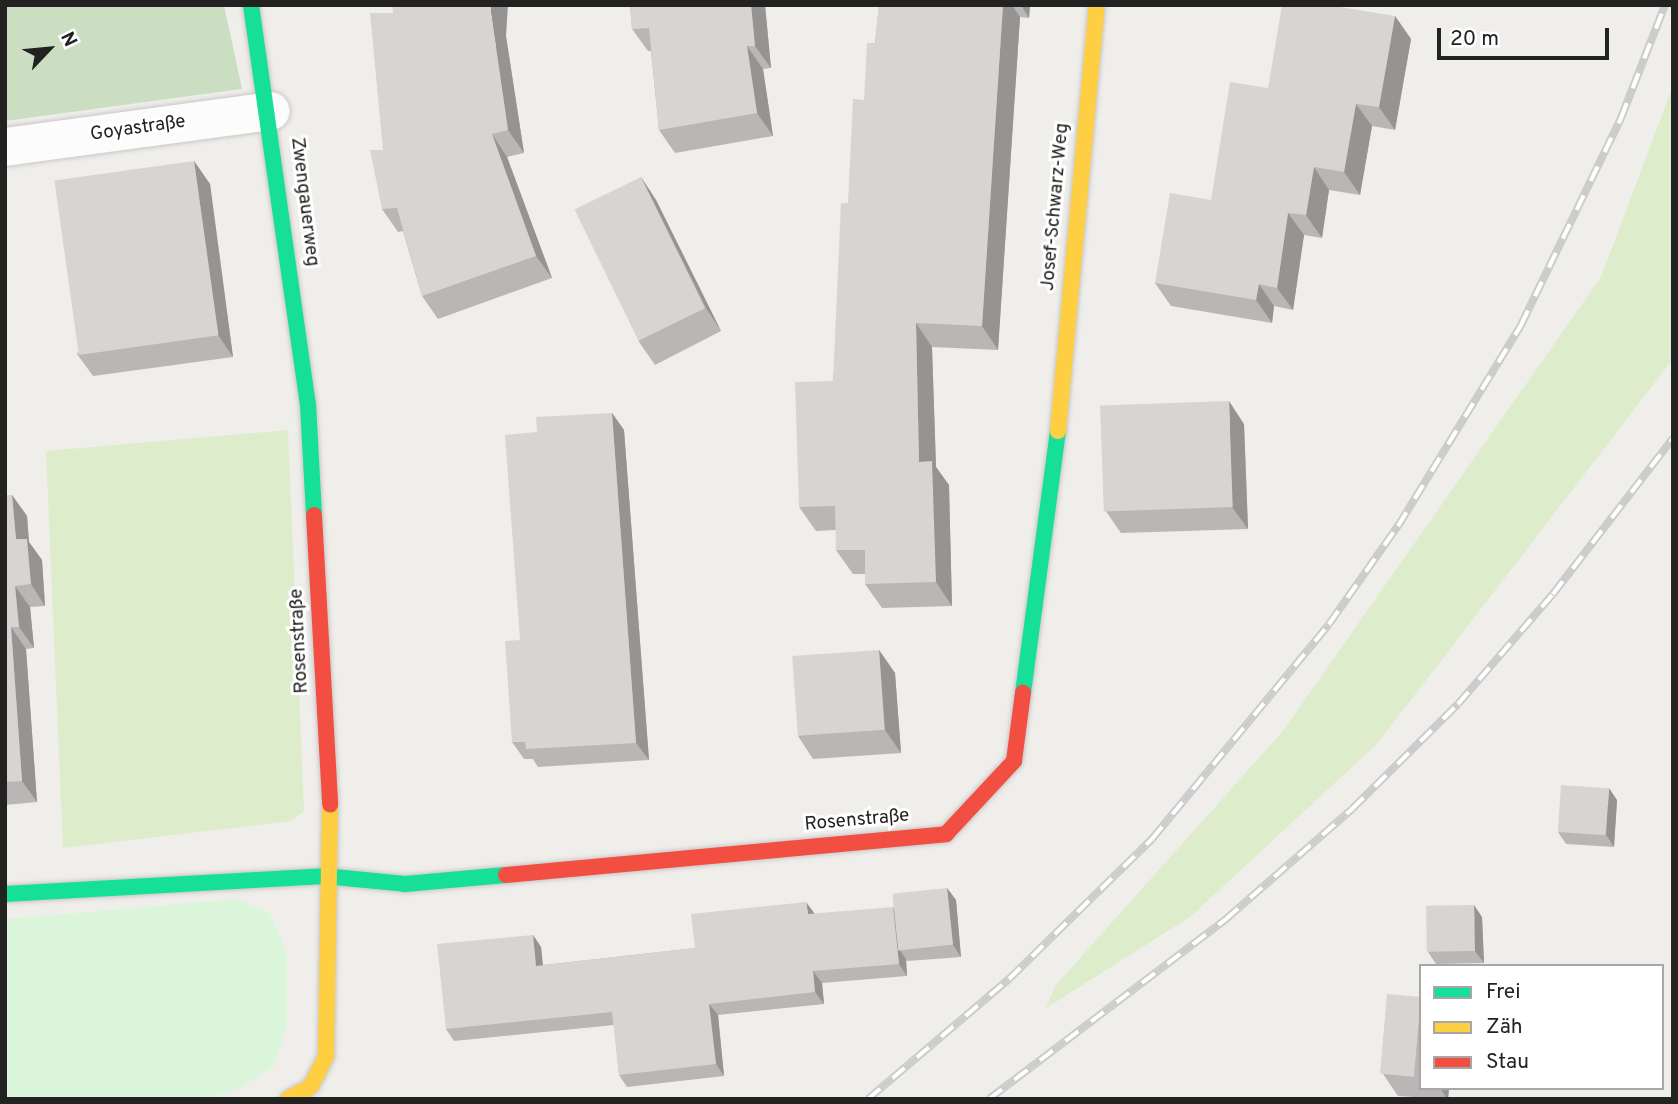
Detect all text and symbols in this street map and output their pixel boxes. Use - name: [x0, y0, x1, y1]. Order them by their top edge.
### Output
- north arrow: [14, 14, 84, 84]
- scale bar: [1440, 14, 1612, 58]
- text: 20 m: [1450, 26, 1499, 53]
- text: N: [54, 28, 82, 51]
- street label: Goyastraße: [89, 111, 187, 147]
- street label: Josef-Schwarz-Weg: [1037, 122, 1075, 292]
- street label: Zwengauerweg: [285, 136, 323, 268]
- street label: Rosenstraße: [286, 588, 314, 694]
- street label: Rosenstraße: [804, 805, 910, 837]
- legend: [1419, 964, 1664, 1090]
- text: Frei: [1486, 979, 1521, 1006]
- text: Zäh: [1486, 1014, 1523, 1041]
- text: Stau: [1486, 1049, 1529, 1076]

